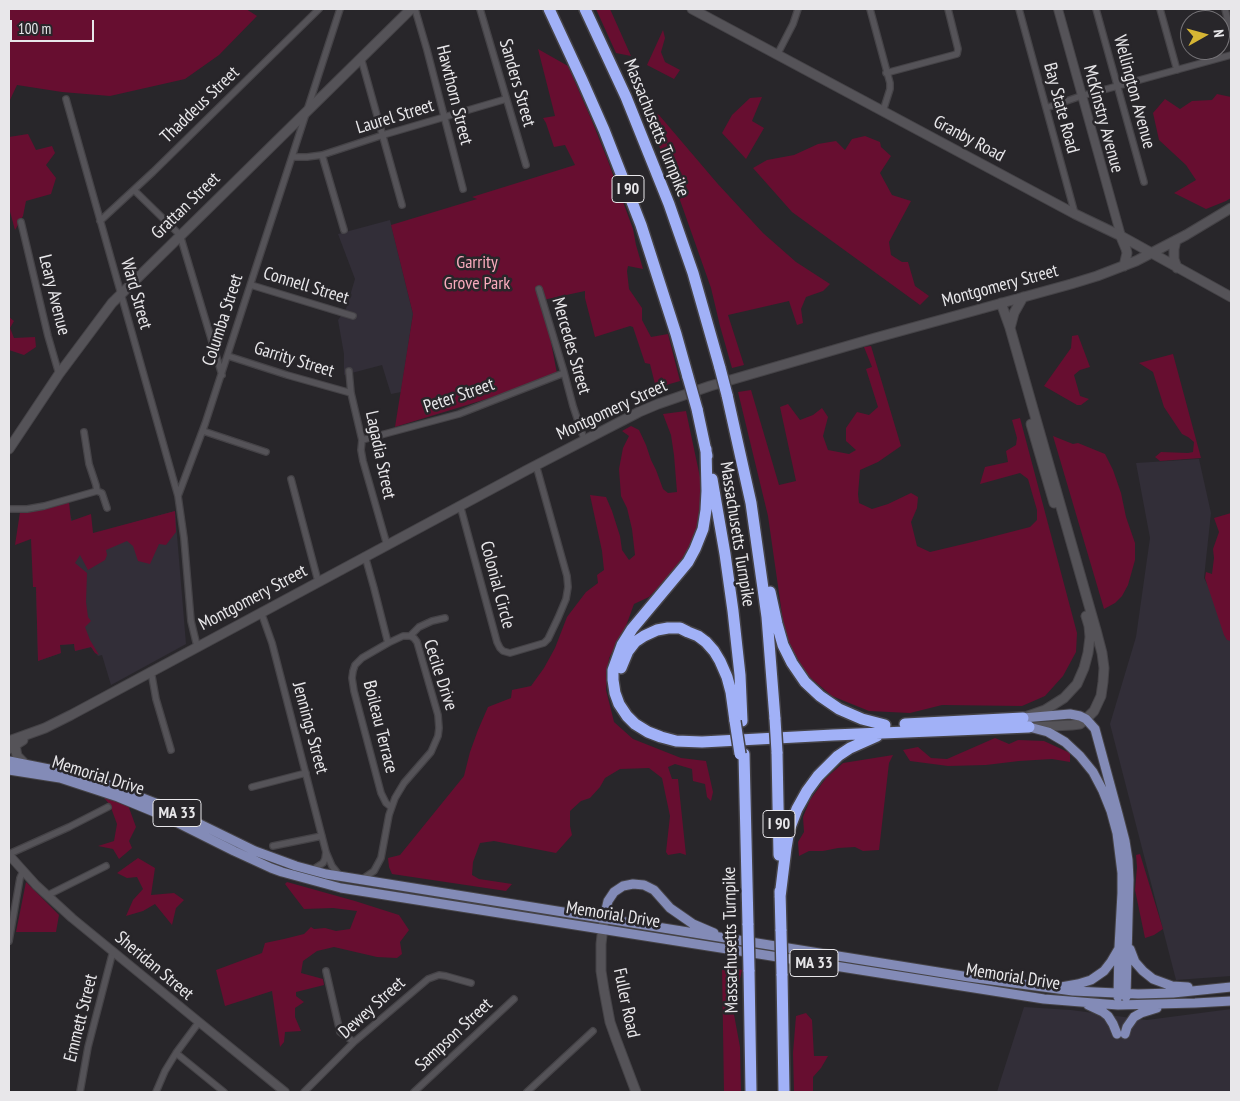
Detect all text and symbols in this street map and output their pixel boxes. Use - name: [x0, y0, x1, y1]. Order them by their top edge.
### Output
- scale bar: [12, 10, 96, 42]
- north arrow: [1180, 10, 1230, 60]
- text: 100 m: [18, 19, 51, 38]
- text: N: [1210, 28, 1228, 38]
- street label: Wellington Avenue: [1108, 33, 1160, 151]
- street label: Sanders Street: [494, 37, 540, 129]
- street label: Hawthorn Street: [431, 43, 477, 147]
- street label: Massachusetts Turnpike: [619, 56, 693, 200]
- street label: Bay State Road: [1039, 60, 1083, 156]
- street label: Thaddeus Street: [156, 62, 244, 148]
- street label: McKinstry Avenue: [1078, 63, 1128, 175]
- street label: Laurel Street: [354, 95, 436, 139]
- street label: Granby Road: [930, 111, 1008, 167]
- street label: Grattan Street: [147, 168, 225, 244]
- road number: I 90: [612, 175, 644, 202]
- street label: Leary Avenue: [34, 252, 74, 338]
- park label: Garrity Grove Park: [444, 252, 510, 294]
- street label: Ward Street: [116, 256, 156, 332]
- street label: Montgomery Street: [940, 260, 1060, 312]
- street label: Connell Street: [261, 263, 351, 309]
- street label: Columba Street: [198, 271, 248, 369]
- street label: Mercedes Street: [547, 295, 595, 397]
- street label: Garrity Street: [251, 338, 337, 382]
- street label: Peter Street: [421, 374, 497, 418]
- street label: Montgomery Street: [553, 375, 671, 445]
- street label: Lagadia Street: [360, 409, 400, 501]
- street label: Massachusetts Turnpike: [715, 460, 759, 608]
- street label: Colonial Circle: [475, 539, 519, 631]
- street label: Montgomery Street: [195, 560, 311, 636]
- street label: Cecile Drive: [418, 637, 462, 713]
- street label: Boileau Terrace: [358, 678, 402, 776]
- street label: Jennings Street: [287, 680, 333, 776]
- street label: Memorial Drive: [49, 752, 147, 800]
- road number: MA 33: [153, 800, 201, 826]
- road number: I 90: [763, 811, 795, 838]
- street label: Massachusetts Turnpike: [719, 867, 743, 1013]
- street label: Memorial Drive: [564, 897, 662, 933]
- street label: Sheridan Street: [110, 927, 198, 1005]
- road number: MA 33: [790, 950, 838, 976]
- street label: Memorial Drive: [964, 959, 1062, 995]
- street label: Fuller Road: [608, 966, 644, 1040]
- street label: Emmett Street: [60, 972, 102, 1064]
- street label: Dewey Street: [334, 972, 410, 1044]
- street label: Sampson Street: [411, 994, 497, 1076]

